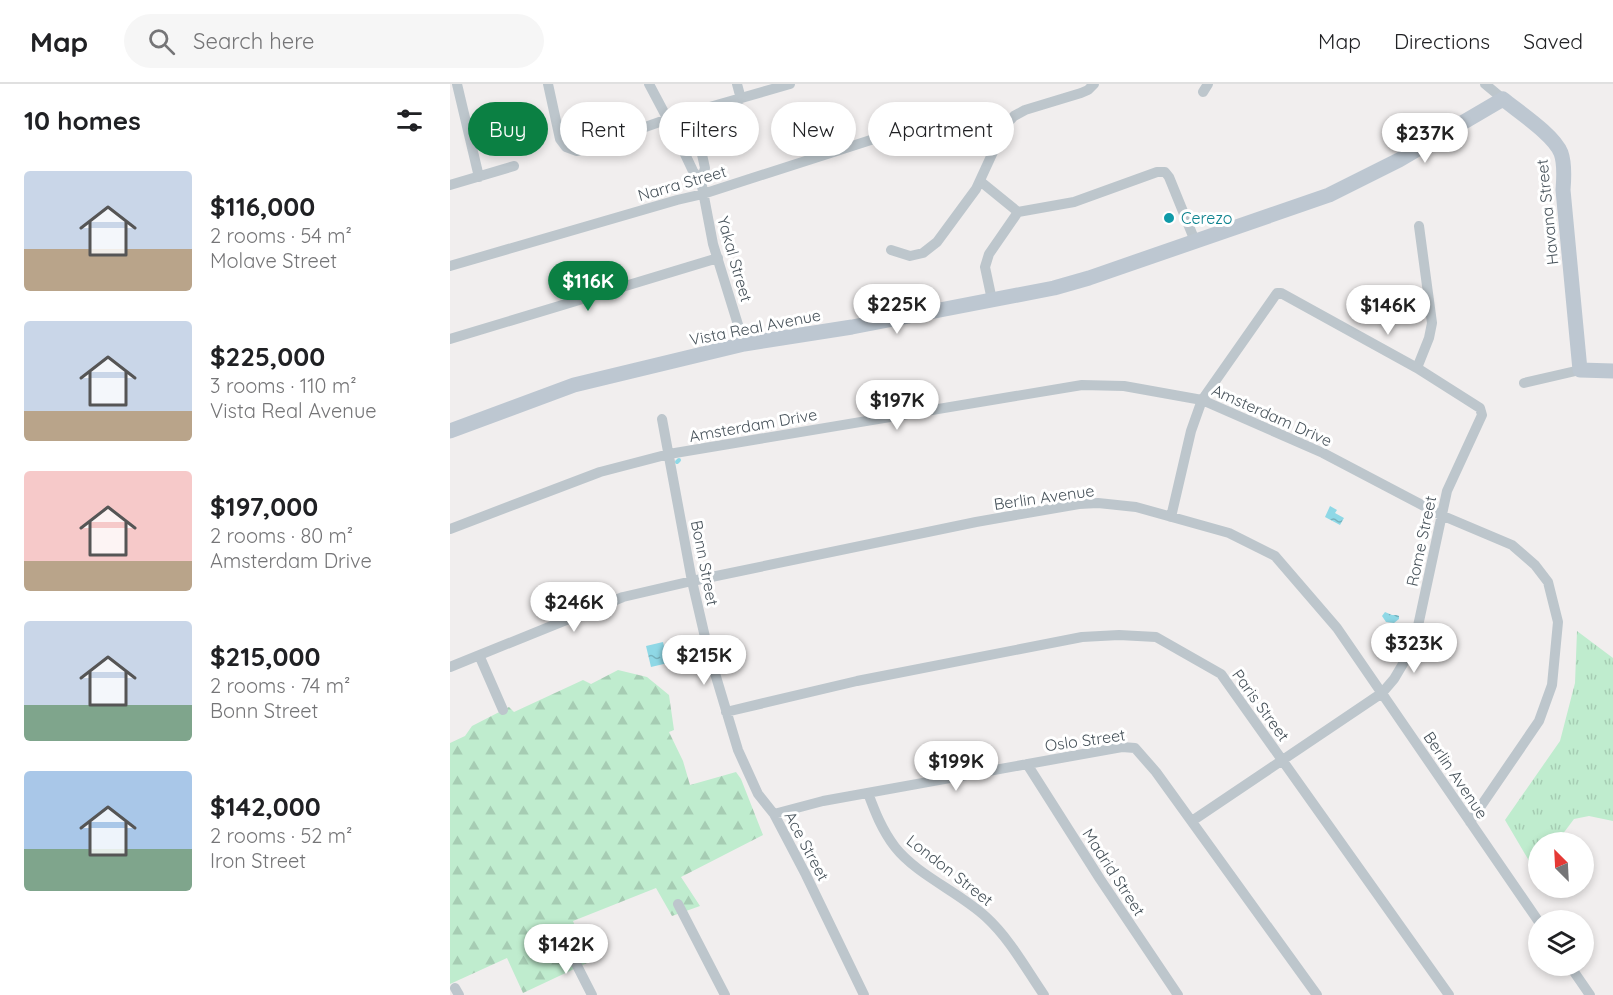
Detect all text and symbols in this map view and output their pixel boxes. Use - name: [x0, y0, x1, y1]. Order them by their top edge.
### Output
- search box: [124, 14, 544, 68]
- text: Map: [30, 24, 88, 59]
- icon: search: [145, 25, 178, 58]
- text: Search here: [193, 27, 315, 55]
- text: Map: [1318, 28, 1361, 54]
- text: Directions: [1394, 28, 1490, 54]
- text: Saved: [1523, 28, 1583, 54]
- chip: Buy: [468, 102, 548, 156]
- chip: Rent: [560, 102, 647, 156]
- chip: Filters: [659, 102, 759, 156]
- chip: New: [771, 102, 856, 156]
- chip: Apartment: [868, 102, 1014, 156]
- text: 10 homes: [24, 104, 141, 137]
- icon: filters: [393, 104, 426, 137]
- pin: $237K: [1383, 113, 1467, 164]
- text: $237K: [1396, 120, 1454, 145]
- street label: Havana Street: [1532, 158, 1562, 266]
- street label: Narra Street: [635, 161, 729, 205]
- text: $116,000: [210, 190, 315, 223]
- icon: home: [72, 195, 144, 267]
- place label: Cerezo: [1181, 208, 1233, 228]
- marker: Cerezo: [1162, 211, 1176, 225]
- street label: Yakal Street: [713, 214, 757, 304]
- text: 2 rooms · 54 m²: [210, 223, 352, 248]
- text: Molave Street: [210, 248, 337, 273]
- pin: $116K: [546, 261, 630, 312]
- text: $116K: [562, 268, 614, 293]
- pin: $225K: [855, 284, 939, 335]
- pin: $146K: [1346, 285, 1430, 336]
- text: $225K: [867, 291, 927, 316]
- text: $146K: [1360, 292, 1416, 317]
- street label: Vista Real Avenue: [688, 304, 822, 350]
- text: $225,000: [210, 340, 325, 373]
- icon: home: [72, 345, 144, 417]
- text: 3 rooms · 110 m²: [210, 373, 357, 398]
- pin: $197K: [855, 380, 939, 431]
- street label: Amsterdam Drive: [1209, 380, 1335, 450]
- text: $197K: [870, 387, 924, 412]
- text: Vista Real Avenue: [210, 398, 377, 423]
- street label: Amsterdam Drive: [687, 404, 819, 446]
- street label: Berlin Avenue: [993, 480, 1095, 514]
- text: $197,000: [210, 490, 318, 523]
- street label: Rome Street: [1402, 494, 1440, 588]
- icon: home: [72, 495, 144, 567]
- street label: Bonn Street: [687, 519, 723, 607]
- text: 2 rooms · 80 m²: [210, 523, 353, 548]
- text: Amsterdam Drive: [210, 548, 372, 573]
- pin: $246K: [532, 582, 616, 633]
- text: $246K: [544, 589, 604, 614]
- pin: $323K: [1372, 623, 1456, 674]
- text: $323K: [1385, 630, 1443, 655]
- pin: $215K: [662, 635, 746, 686]
- text: $215,000: [210, 640, 320, 673]
- text: $215K: [676, 642, 732, 667]
- icon: home: [72, 645, 144, 717]
- street label: Paris Street: [1228, 665, 1294, 745]
- text: 2 rooms · 74 m²: [210, 673, 350, 698]
- text: Bonn Street: [210, 698, 318, 723]
- street label: Oslo Street: [1043, 724, 1127, 756]
- street label: Berlin Avenue: [1419, 728, 1493, 822]
- pin: $199K: [914, 741, 998, 792]
- text: $199K: [928, 748, 984, 773]
- text: $142,000: [210, 790, 321, 823]
- icon: home: [72, 795, 144, 867]
- street label: Ace Street: [780, 808, 834, 884]
- text: 2 rooms · 52 m²: [210, 823, 352, 848]
- street label: Madrid Street: [1078, 825, 1150, 919]
- street label: London Street: [903, 830, 997, 910]
- north arrow: [1528, 832, 1594, 898]
- map controls: [1528, 832, 1594, 976]
- text: Iron Street: [210, 848, 306, 873]
- button: layers: [1528, 910, 1594, 976]
- pin: $142K: [524, 924, 608, 975]
- text: $142K: [538, 931, 594, 956]

